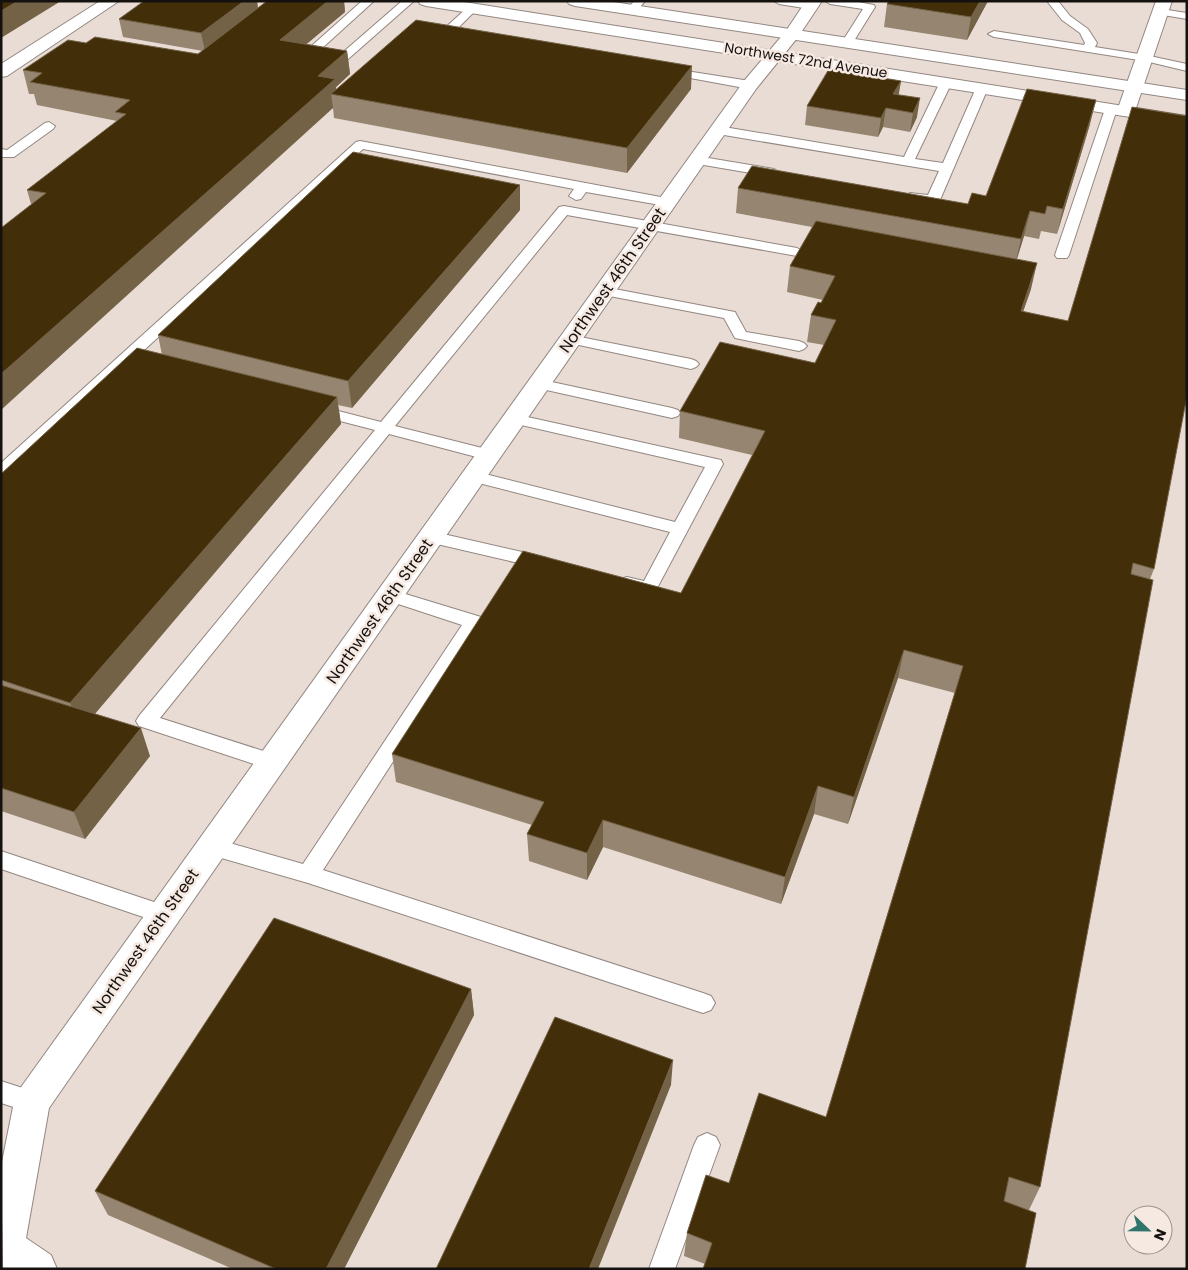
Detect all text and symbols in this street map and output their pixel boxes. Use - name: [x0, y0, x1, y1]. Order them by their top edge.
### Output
- street label: Northwest 72nd Avenue: [723, 37, 889, 83]
- street label: Northwest 46th Street: [554, 203, 671, 358]
- street label: Northwest 46th Street: [321, 534, 438, 689]
- street label: Northwest 46th Street: [87, 864, 204, 1019]
- north arrow: [1123, 1205, 1173, 1255]
- text: N: [1149, 1226, 1171, 1243]

